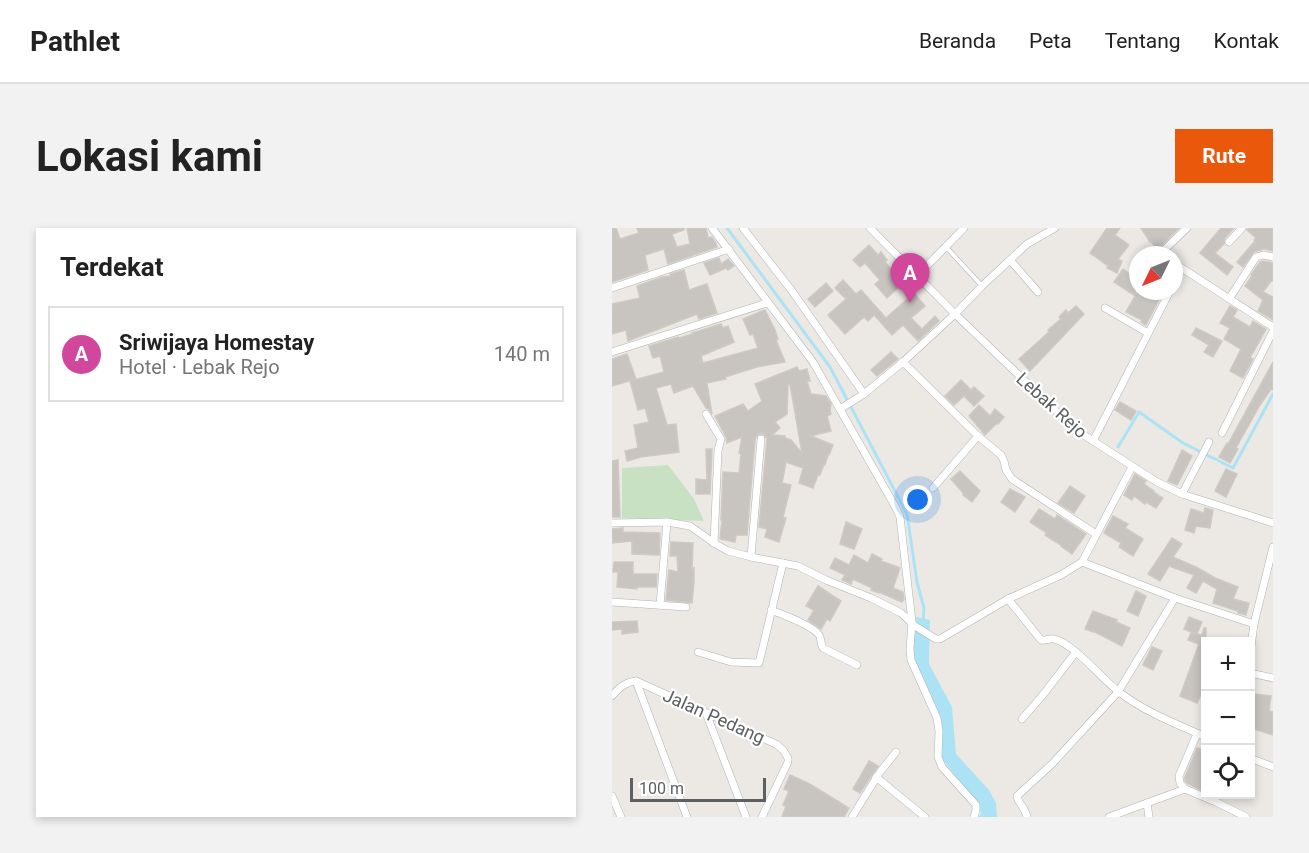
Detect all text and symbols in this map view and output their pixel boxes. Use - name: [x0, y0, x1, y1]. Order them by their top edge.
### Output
- text: Pathlet: [30, 25, 120, 58]
- text: Beranda: [919, 29, 996, 53]
- text: Peta: [1029, 29, 1072, 53]
- text: Tentang: [1105, 29, 1181, 53]
- text: Kontak: [1214, 29, 1279, 53]
- button: Rute: [1175, 129, 1273, 183]
- text: Lokasi kami: [36, 132, 263, 181]
- north arrow: [1129, 246, 1183, 300]
- text: Terdekat: [60, 252, 164, 282]
- pin: A: [890, 254, 930, 303]
- text: Sriwijaya Homestay: [119, 330, 314, 355]
- text: A: [75, 342, 88, 366]
- text: 140 m: [494, 342, 550, 366]
- text: Hotel · Lebak Rejo: [119, 355, 280, 379]
- street label: Lebak Rejo: [1012, 368, 1092, 442]
- your location: [903, 485, 932, 514]
- map controls: [1201, 637, 1255, 799]
- button: +: [1201, 637, 1255, 691]
- street label: Jalan Pedang: [660, 684, 768, 748]
- button: −: [1201, 691, 1255, 745]
- button: locate: [1201, 745, 1255, 799]
- scale bar: [630, 775, 766, 802]
- text: 100 m: [639, 779, 684, 798]

